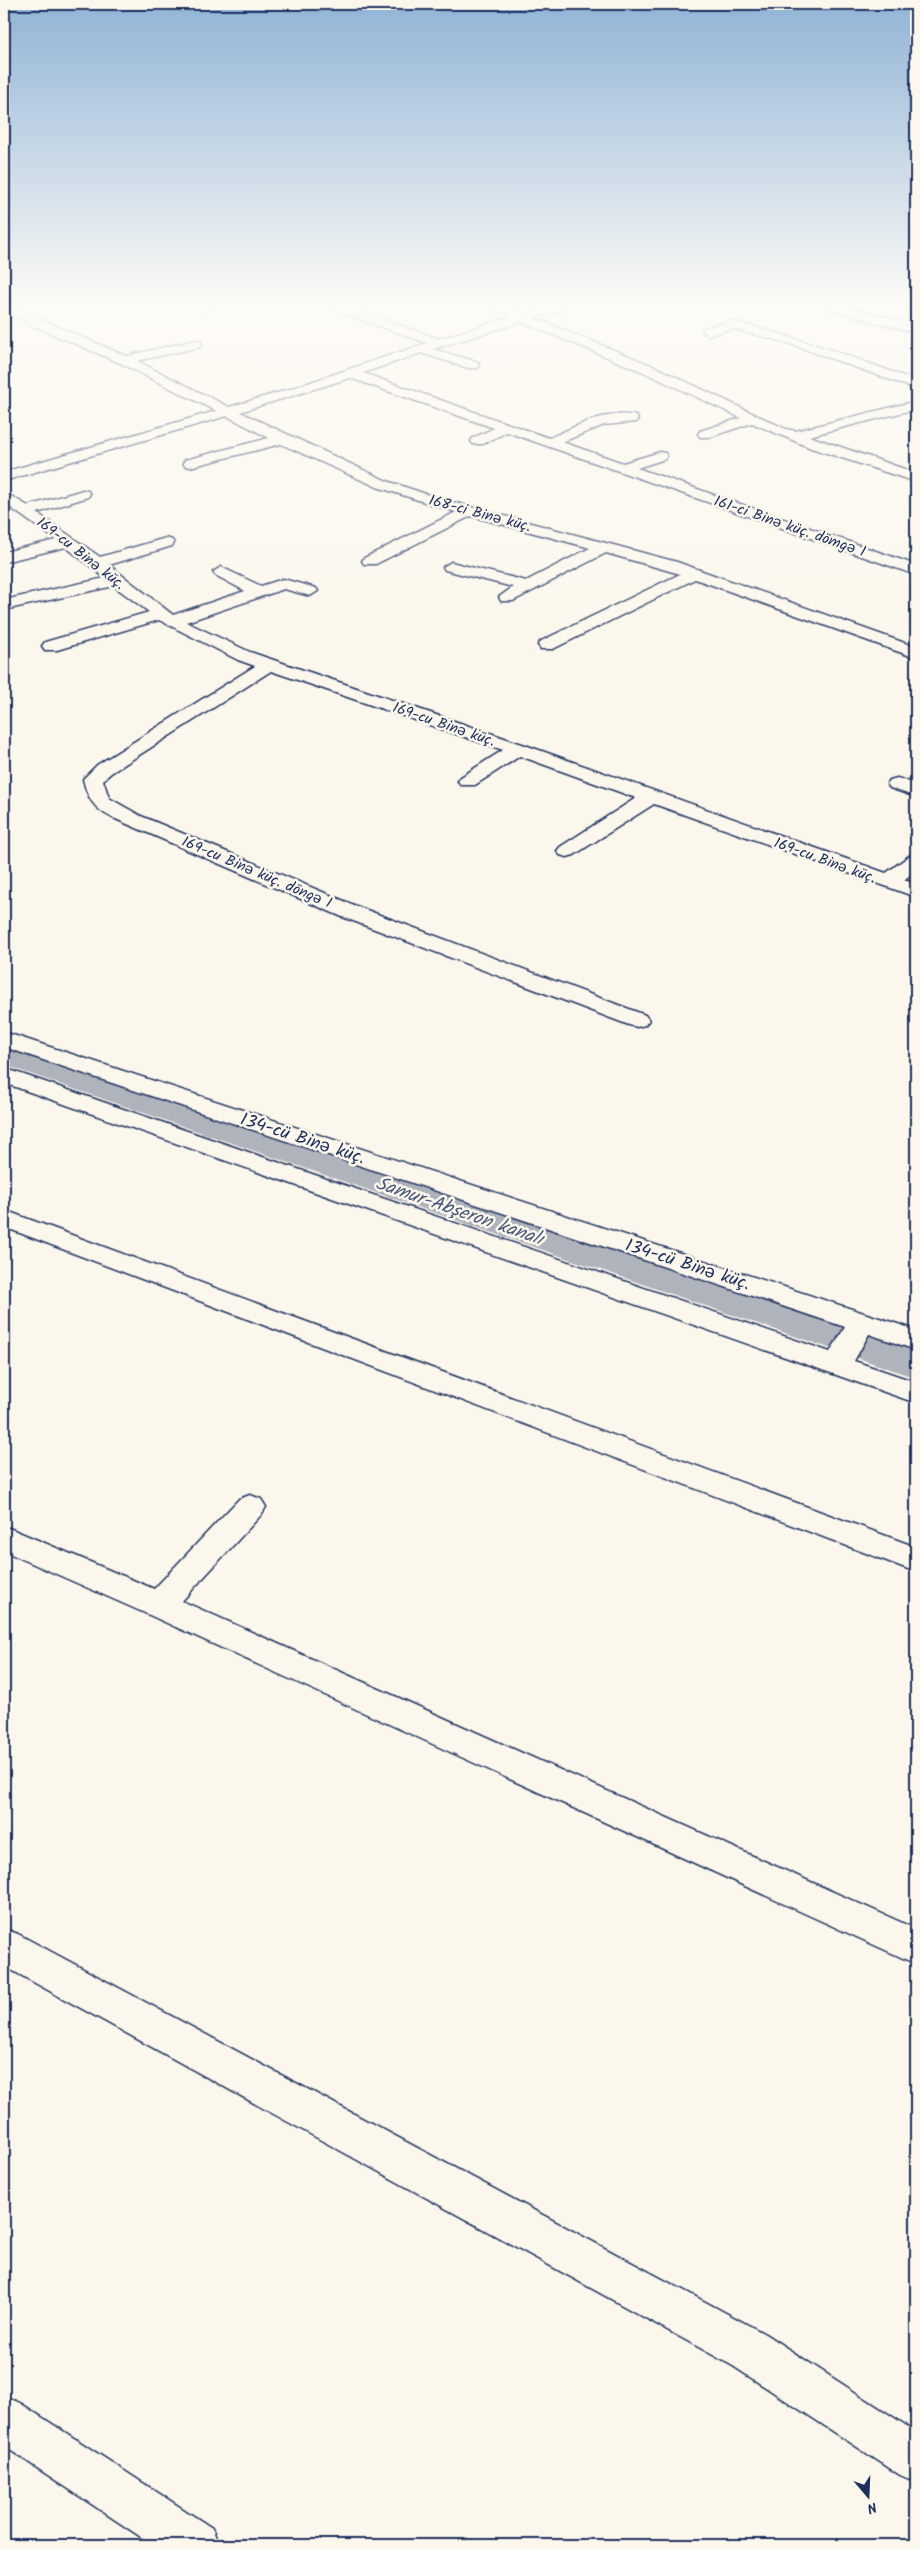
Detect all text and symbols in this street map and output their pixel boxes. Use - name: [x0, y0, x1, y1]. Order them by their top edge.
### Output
- street label: 168-ci Binə küç.: [426, 489, 534, 539]
- street label: 161-ci Binə küç. dömgə 1: [710, 490, 869, 564]
- street label: 169-cu Binə küç.: [31, 511, 130, 596]
- street label: 169-cu Binə küç.: [389, 696, 498, 754]
- street label: 169-cu Binə küç. döngə 1: [178, 830, 336, 916]
- street label: 169-cu Binə küç.: [770, 831, 879, 891]
- street label: 134-cü Binə küç.: [236, 1106, 369, 1173]
- water label: Samur-Abşeron kanalı: [371, 1169, 549, 1255]
- street label: 134-cü Binə küç.: [621, 1232, 754, 1299]
- north arrow: [842, 2472, 892, 2522]
- text: N: [864, 2496, 880, 2519]

